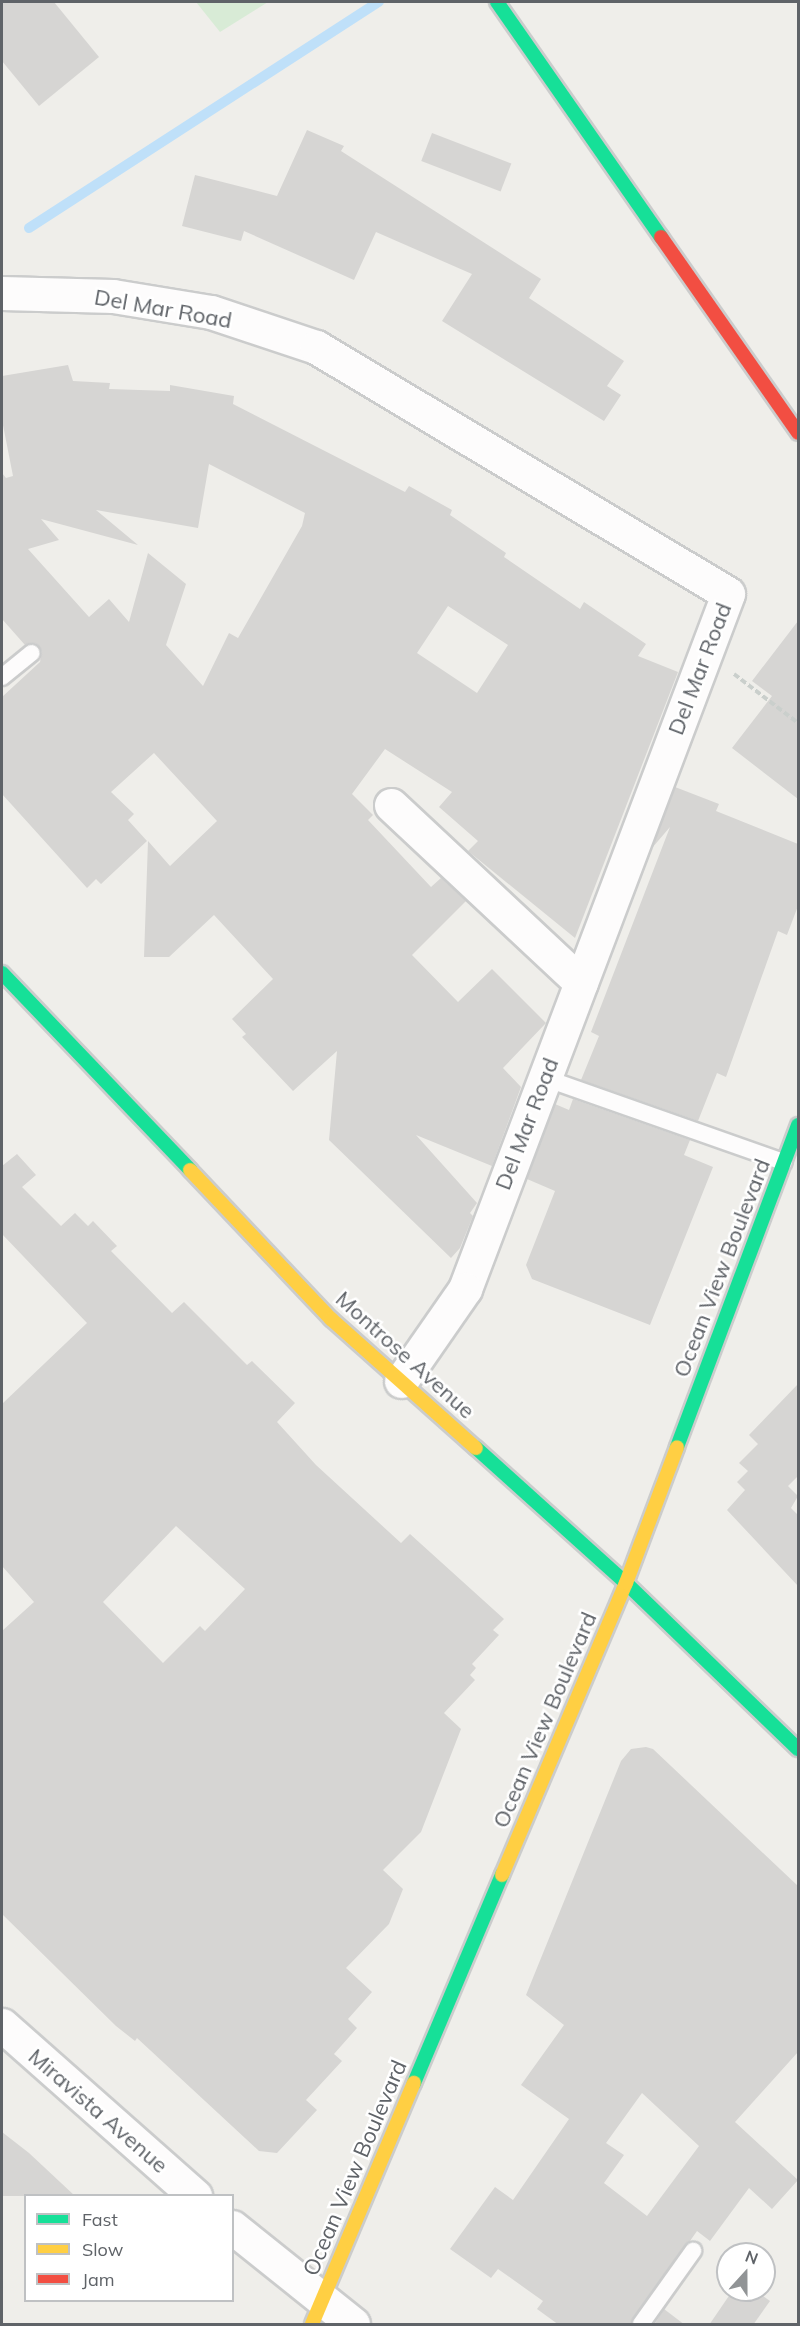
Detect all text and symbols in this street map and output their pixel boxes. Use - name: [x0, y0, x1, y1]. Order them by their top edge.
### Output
- street label: Del Mar Road: [92, 284, 234, 334]
- street label: Del Mar Road: [663, 599, 737, 739]
- street label: Del Mar Road: [490, 1054, 564, 1194]
- street label: Ocean View Boulevard: [668, 1155, 776, 1381]
- street label: Montrose Avenue: [330, 1286, 480, 1424]
- street label: Ocean View Boulevard: [488, 1608, 602, 1832]
- street label: Miravista Avenue: [23, 2043, 173, 2179]
- street label: Ocean View Boulevard: [298, 2056, 412, 2280]
- legend: [24, 2194, 234, 2302]
- text: Fast: [82, 2208, 118, 2231]
- text: Slow: [82, 2238, 123, 2261]
- north arrow: [716, 2242, 776, 2302]
- text: N: [743, 2246, 761, 2269]
- text: Jam: [82, 2268, 115, 2291]

